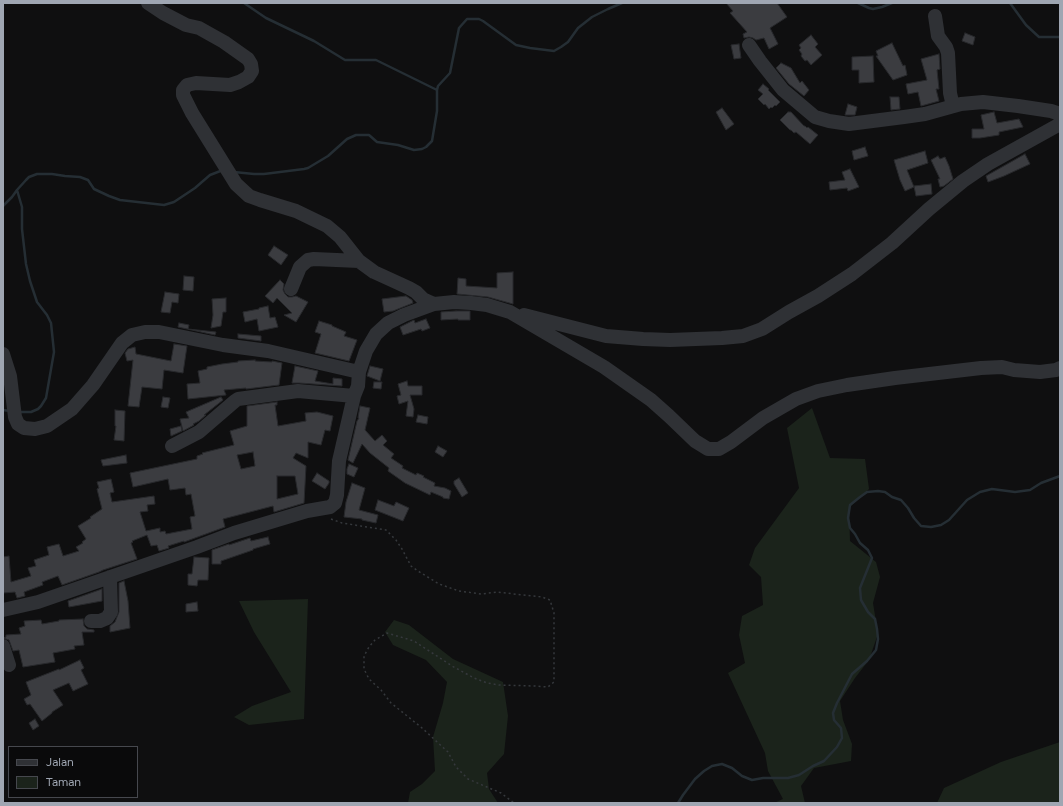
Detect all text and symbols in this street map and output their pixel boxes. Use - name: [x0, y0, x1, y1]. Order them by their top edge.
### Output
- legend: [8, 746, 138, 798]
- text: Jalan: [46, 755, 74, 769]
- text: Taman: [46, 775, 81, 789]

